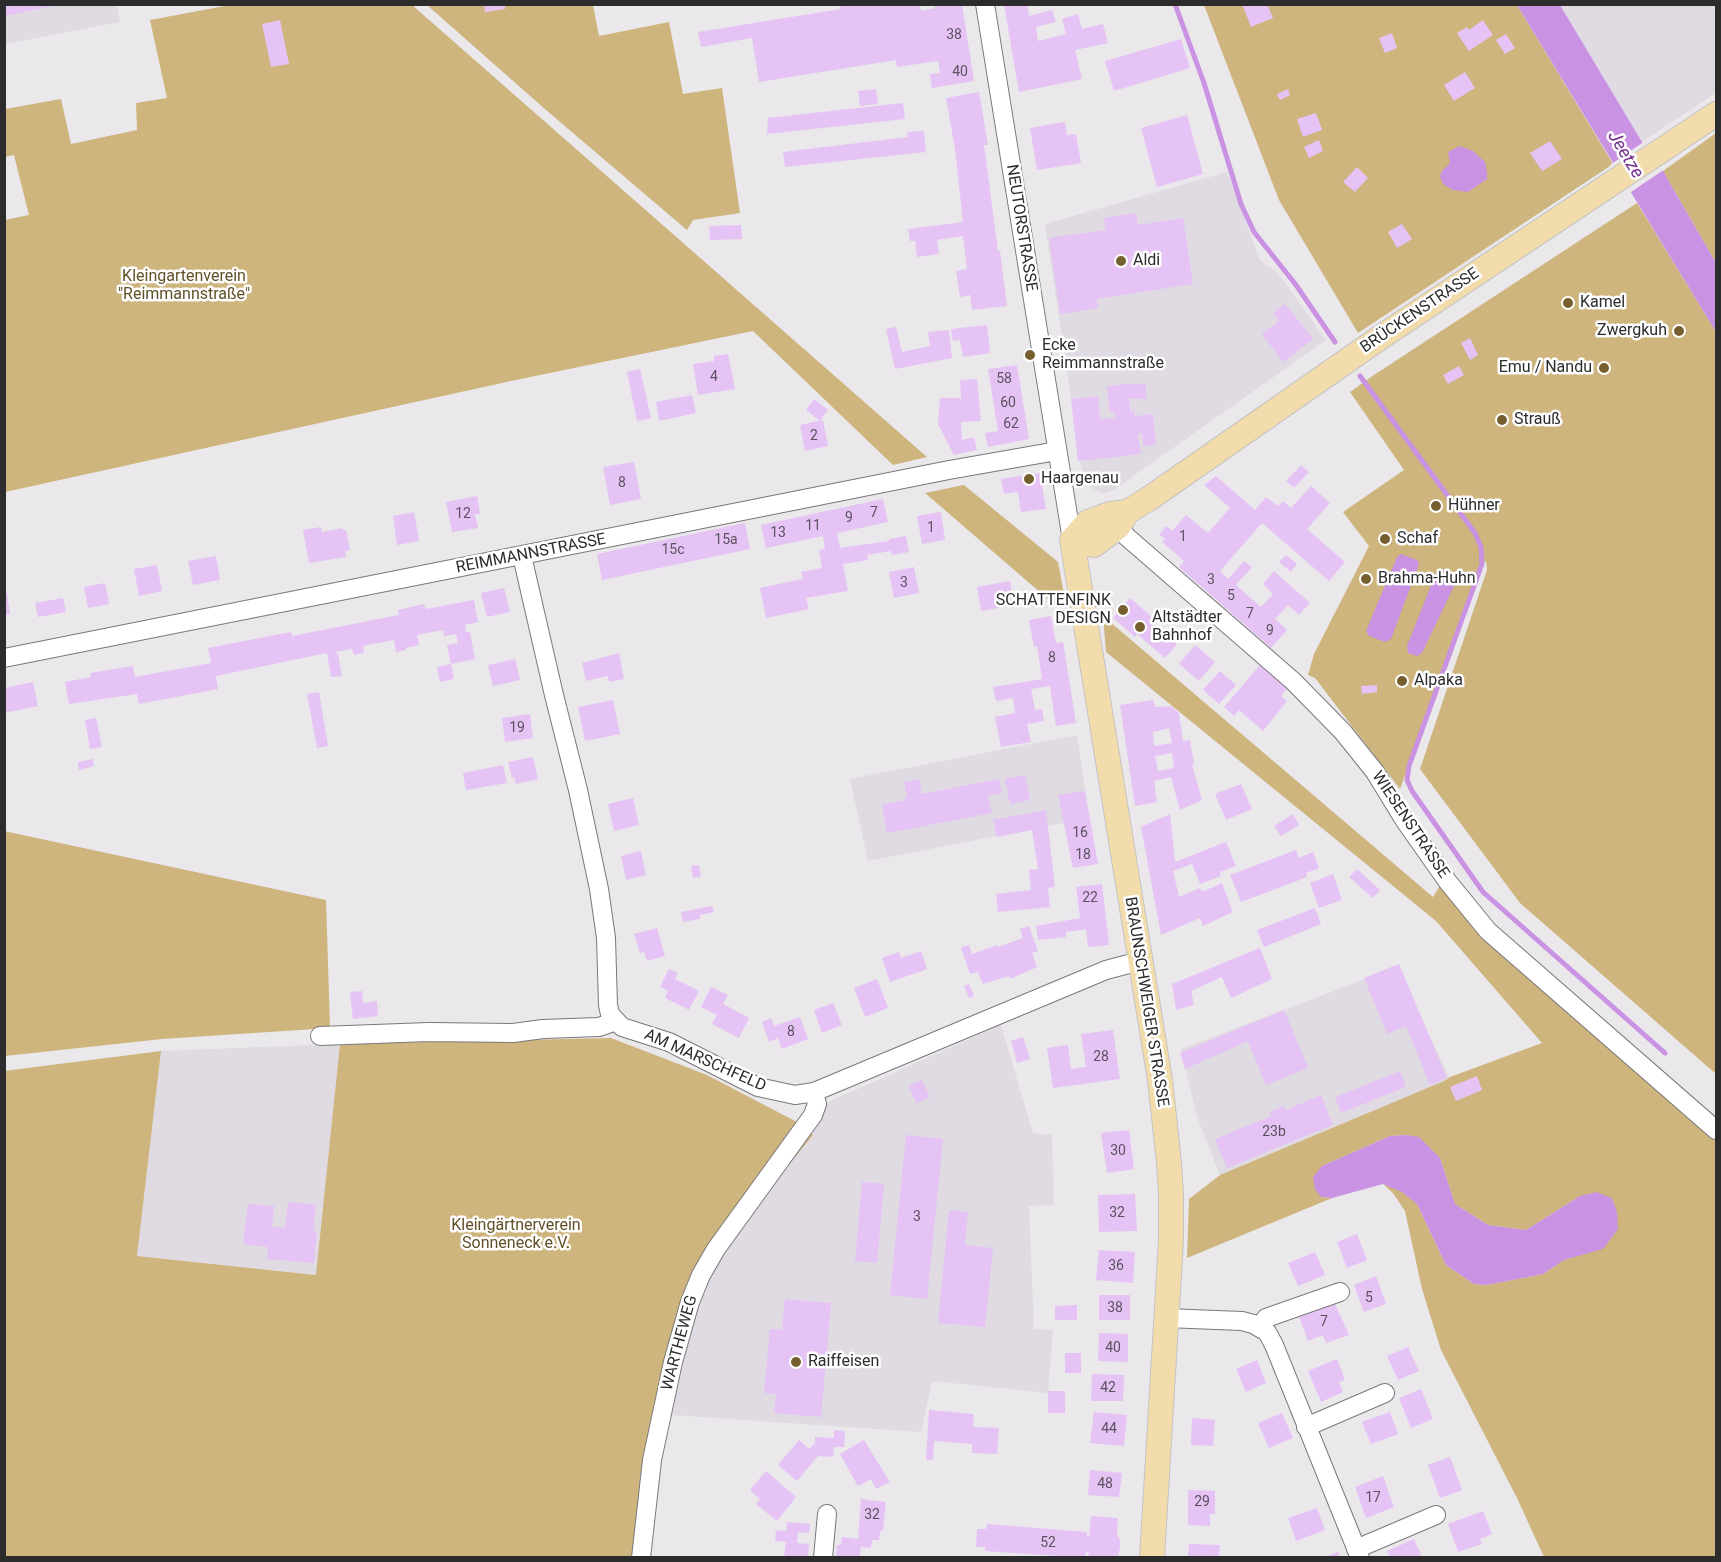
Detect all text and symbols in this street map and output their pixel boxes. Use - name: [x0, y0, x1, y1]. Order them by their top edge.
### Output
- house number: 38: [946, 27, 962, 43]
- house number: 40: [952, 64, 968, 80]
- water label: Jeetze: [1602, 127, 1648, 183]
- street label: NEUTORSTRASSE: [1001, 163, 1041, 293]
- place label: Aldi: [1133, 251, 1160, 271]
- marker: Aldi: [1114, 254, 1128, 268]
- street label: BRÜCKENSTRASSE: [1357, 264, 1483, 358]
- park label: Kleingartenverein "Reimmannstraße": [118, 267, 250, 305]
- place label: Kamel: [1580, 293, 1625, 313]
- marker: Kamel: [1561, 296, 1575, 310]
- place label: Zwergkuh: [1597, 321, 1667, 341]
- marker: Zwergkuh: [1672, 324, 1686, 338]
- place label: Ecke Reimmannstraße: [1042, 336, 1164, 374]
- marker: Ecke Reimmannstraße: [1023, 348, 1037, 362]
- place label: Emu / Nandu: [1499, 358, 1592, 378]
- marker: Emu / Nandu: [1597, 361, 1611, 375]
- house number: 4: [710, 369, 718, 385]
- house number: 58: [996, 371, 1012, 387]
- house number: 60: [1000, 395, 1016, 411]
- place label: Strauß: [1514, 410, 1561, 430]
- marker: Strauß: [1495, 413, 1509, 427]
- house number: 62: [1003, 416, 1019, 432]
- house number: 2: [810, 428, 818, 444]
- place label: Haargenau: [1041, 469, 1119, 489]
- marker: Haargenau: [1022, 472, 1036, 486]
- house number: 8: [618, 475, 626, 491]
- place label: Hühner: [1448, 496, 1500, 516]
- marker: Hühner: [1429, 499, 1443, 513]
- house number: 7: [870, 505, 878, 521]
- house number: 12: [455, 506, 471, 522]
- house number: 9: [845, 510, 853, 526]
- house number: 11: [805, 518, 821, 534]
- house number: 1: [927, 520, 935, 536]
- house number: 13: [770, 525, 786, 541]
- house number: 1: [1179, 529, 1187, 545]
- place label: Schaf: [1397, 529, 1438, 549]
- street label: REIMMANNSTRASSE: [455, 530, 607, 578]
- house number: 15a: [714, 532, 738, 548]
- marker: Schaf: [1378, 532, 1392, 546]
- house number: 15c: [661, 542, 685, 558]
- place label: Brahma-Huhn: [1378, 569, 1476, 589]
- house number: 3: [1207, 572, 1215, 588]
- marker: Brahma-Huhn: [1359, 572, 1373, 586]
- house number: 3: [900, 575, 908, 591]
- house number: 5: [1227, 588, 1235, 604]
- place label: SCHATTENFINK DESIGN: [996, 591, 1111, 629]
- marker: SCHATTENFINK DESIGN: [1116, 603, 1130, 617]
- house number: 7: [1246, 606, 1254, 622]
- place label: Altstädter Bahnhof: [1152, 608, 1222, 646]
- marker: Altstädter Bahnhof: [1133, 620, 1147, 634]
- house number: 9: [1266, 623, 1274, 639]
- house number: 8: [1048, 650, 1056, 666]
- place label: Alpaka: [1414, 671, 1463, 691]
- marker: Alpaka: [1395, 674, 1409, 688]
- house number: 19: [509, 720, 525, 736]
- street label: WIESENSTRASSE: [1367, 768, 1453, 882]
- house number: 16: [1072, 825, 1088, 841]
- house number: 18: [1075, 847, 1091, 863]
- house number: 22: [1082, 890, 1098, 906]
- street label: BRAUNSCHWEIGER STRASSE: [1120, 896, 1172, 1108]
- house number: 8: [787, 1024, 795, 1040]
- street label: AM MARSCHFELD: [641, 1026, 769, 1096]
- house number: 28: [1093, 1049, 1109, 1065]
- house number: 23b: [1262, 1124, 1286, 1140]
- house number: 30: [1110, 1143, 1126, 1159]
- house number: 32: [1109, 1205, 1125, 1221]
- house number: 3: [913, 1209, 921, 1225]
- park label: Kleingärtnerverein Sonneneck e.V.: [451, 1216, 581, 1254]
- house number: 36: [1108, 1258, 1124, 1274]
- house number: 5: [1365, 1290, 1373, 1306]
- street label: WARTHEWEG: [658, 1293, 702, 1393]
- house number: 38: [1107, 1300, 1123, 1316]
- house number: 7: [1320, 1314, 1328, 1330]
- house number: 40: [1105, 1340, 1121, 1356]
- place label: Raiffeisen: [808, 1352, 879, 1372]
- marker: Raiffeisen: [789, 1355, 803, 1369]
- house number: 42: [1100, 1380, 1116, 1396]
- house number: 44: [1101, 1421, 1117, 1437]
- house number: 48: [1097, 1476, 1113, 1492]
- house number: 17: [1365, 1490, 1381, 1506]
- house number: 29: [1194, 1494, 1210, 1510]
- house number: 32: [864, 1507, 880, 1523]
- house number: 52: [1040, 1535, 1056, 1551]

